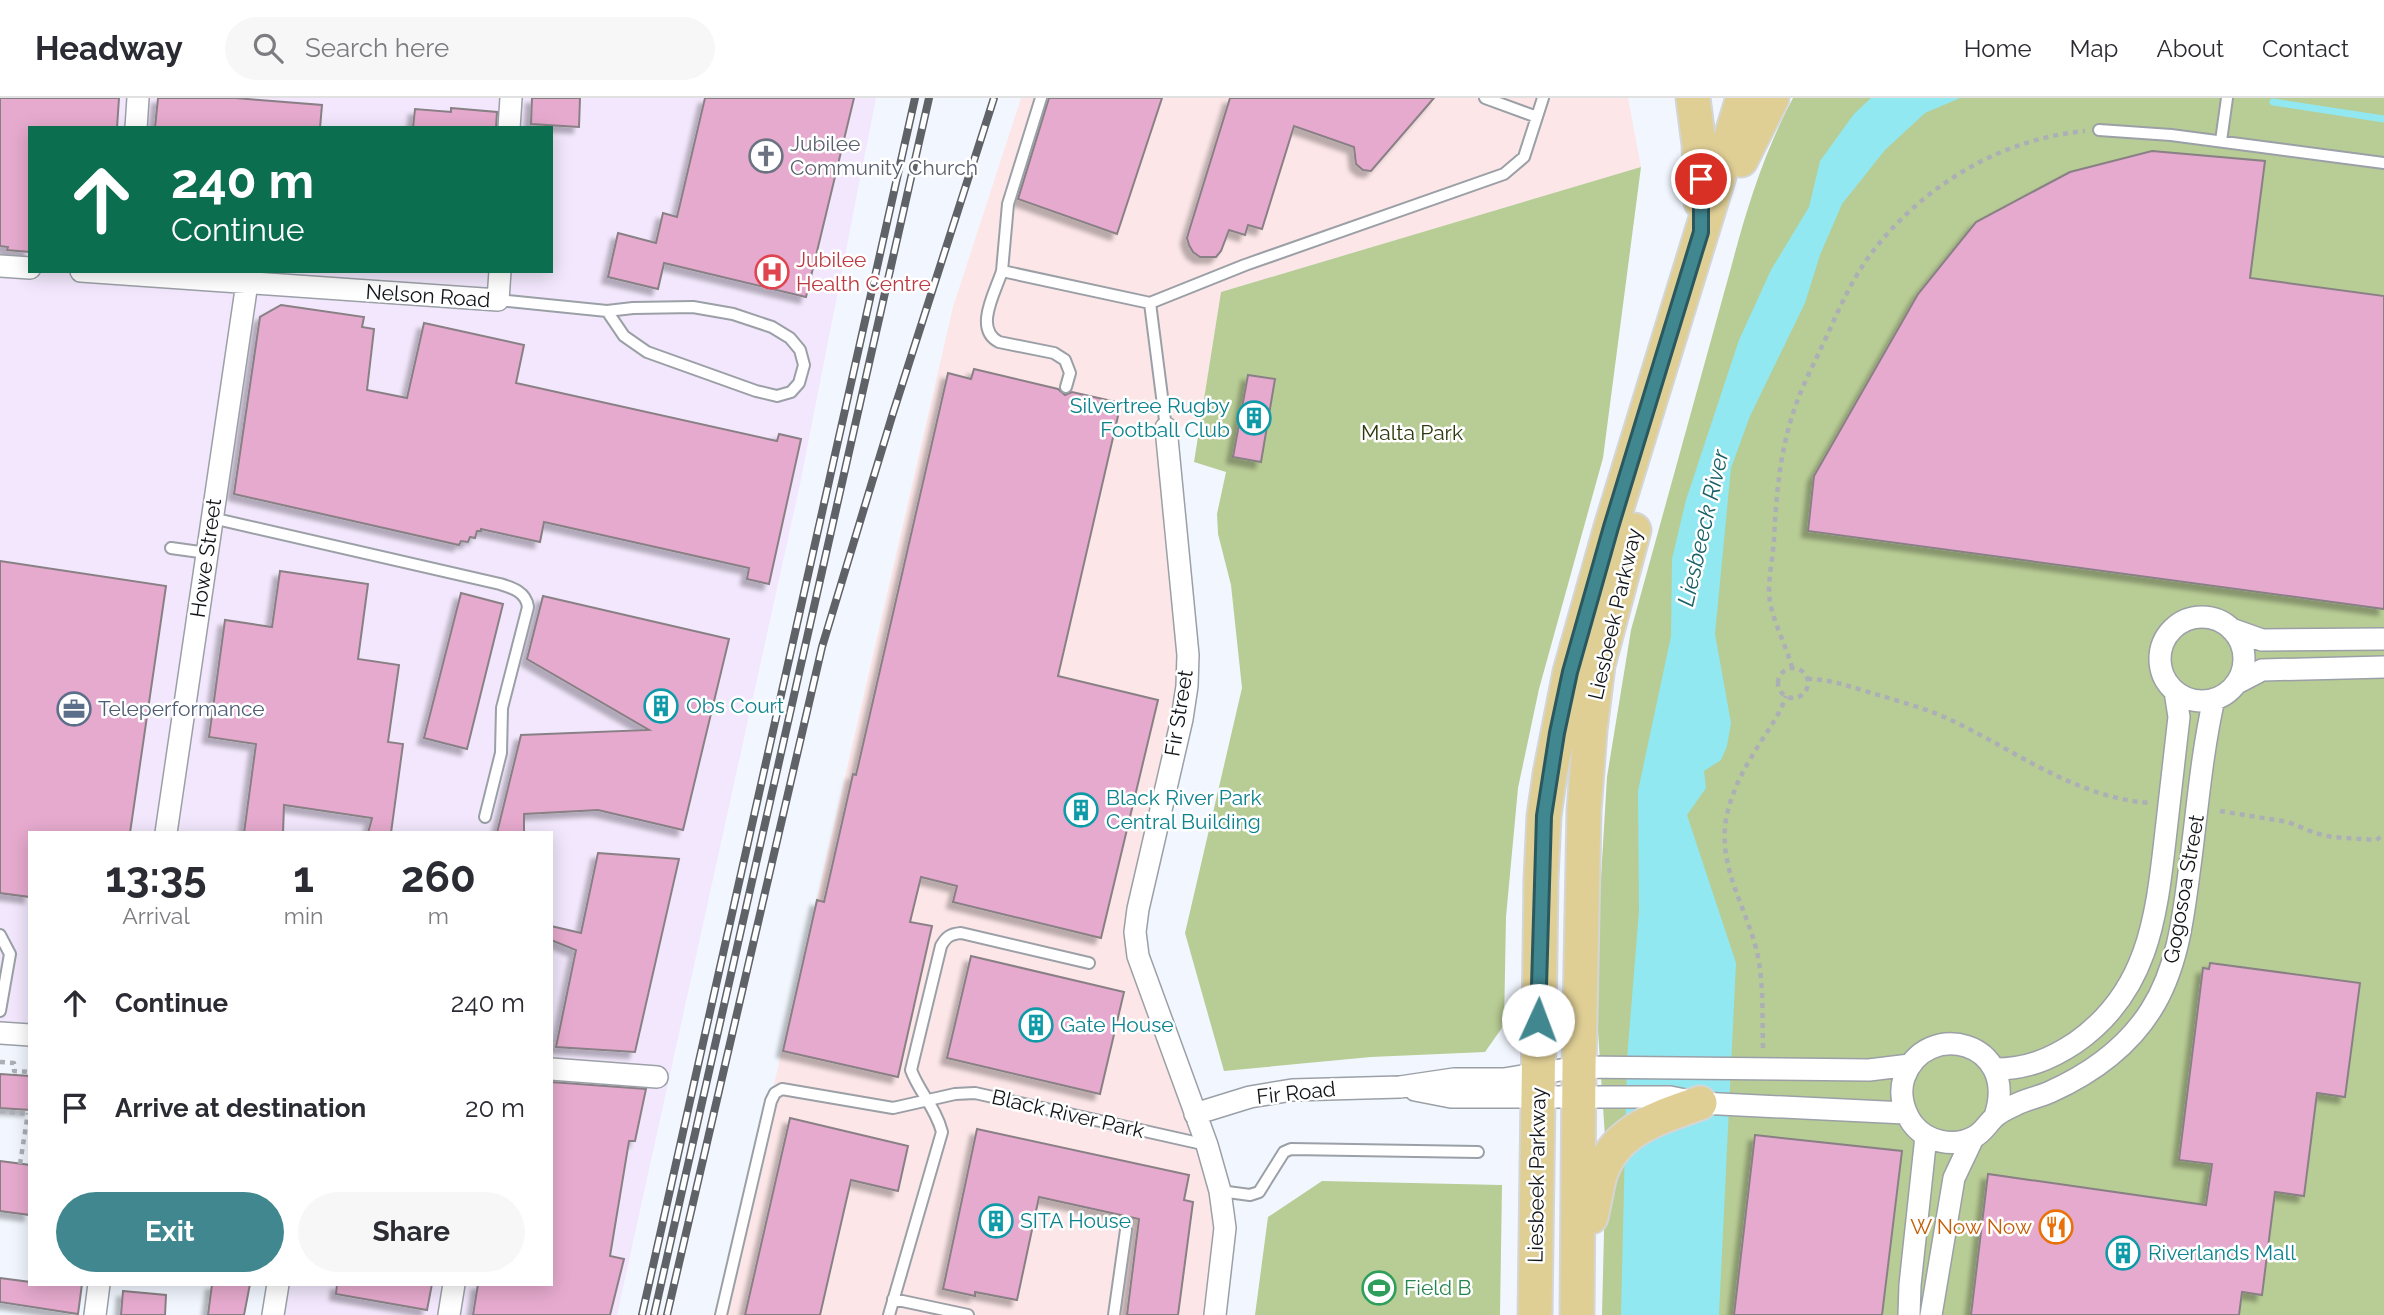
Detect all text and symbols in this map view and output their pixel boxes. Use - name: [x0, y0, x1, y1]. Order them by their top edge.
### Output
- search box: [225, 17, 715, 80]
- text: Headway: [35, 29, 183, 68]
- icon: search: [249, 29, 287, 67]
- text: Search here: [305, 33, 449, 63]
- text: Home: [1964, 34, 2032, 63]
- text: Map: [2070, 34, 2118, 63]
- text: About: [2156, 34, 2224, 63]
- text: Contact: [2262, 34, 2349, 63]
- place label: Jubilee Community Church: [790, 131, 978, 180]
- church icon: Jubilee Community Church: [747, 137, 785, 175]
- pin: [1671, 149, 1731, 209]
- text: 240 m: [171, 152, 314, 209]
- icon: ahead: [56, 154, 147, 245]
- icon: arrive: [1682, 160, 1720, 198]
- text: Continue: [171, 211, 305, 248]
- place label: Jubilee Health Centre: [796, 247, 931, 296]
- hospital icon: Jubilee Health Centre: [753, 253, 791, 291]
- street label: Nelson Road: [365, 279, 491, 312]
- place label: Silvertree Rugby Football Club: [1070, 393, 1230, 442]
- building icon: Silvertree Rugby Football Club: [1235, 399, 1273, 437]
- park label: Malta Park: [1361, 420, 1463, 445]
- water label: Liesbeeck River: [1671, 446, 1734, 609]
- street label: Howe Street: [185, 497, 226, 619]
- street label: Liesbeek Parkway: [1583, 526, 1646, 702]
- street label: Fir Street: [1159, 668, 1198, 758]
- building icon: Obs Court: [642, 687, 680, 725]
- office icon: Teleperformance: [55, 690, 93, 728]
- place label: Obs Court: [686, 693, 784, 718]
- place label: Teleperformance: [98, 696, 265, 721]
- place label: Black River Park Central Building: [1106, 785, 1262, 834]
- building icon: Black River Park Central Building: [1062, 791, 1100, 829]
- street label: Gogosoa Street: [2158, 813, 2209, 965]
- text: 13:35: [105, 853, 207, 902]
- text: 1: [293, 853, 314, 902]
- text: 260: [401, 853, 476, 902]
- text: Arrival: [122, 902, 190, 929]
- text: min: [284, 902, 323, 929]
- text: m: [428, 902, 449, 929]
- position arrow: [1501, 983, 1575, 1057]
- icon: ahead: [56, 984, 94, 1022]
- text: Continue: [115, 988, 228, 1018]
- text: 240 m: [451, 988, 525, 1018]
- building icon: Gate House: [1017, 1006, 1055, 1044]
- place label: Gate House: [1060, 1012, 1174, 1037]
- street label: Fir Road: [1255, 1076, 1337, 1109]
- street label: Black River Park: [989, 1084, 1147, 1143]
- street label: Liesbeek Parkway: [1522, 1087, 1551, 1263]
- icon: arrive: [56, 1089, 94, 1127]
- text: Arrive at destination: [115, 1093, 366, 1123]
- text: 20 m: [465, 1093, 525, 1123]
- button: Exit: [56, 1192, 284, 1272]
- button: Share: [298, 1192, 525, 1272]
- building icon: SITA House: [977, 1202, 1015, 1240]
- place label: SITA House: [1020, 1208, 1131, 1233]
- restaurant icon: W Now Now: [2037, 1208, 2075, 1246]
- place label: W Now Now: [1910, 1214, 2032, 1239]
- building icon: Riverlands Mall: [2104, 1234, 2142, 1272]
- place label: Riverlands Mall: [2148, 1240, 2296, 1265]
- sports icon: Field B: [1360, 1269, 1398, 1307]
- place label: Field B: [1404, 1275, 1471, 1300]

